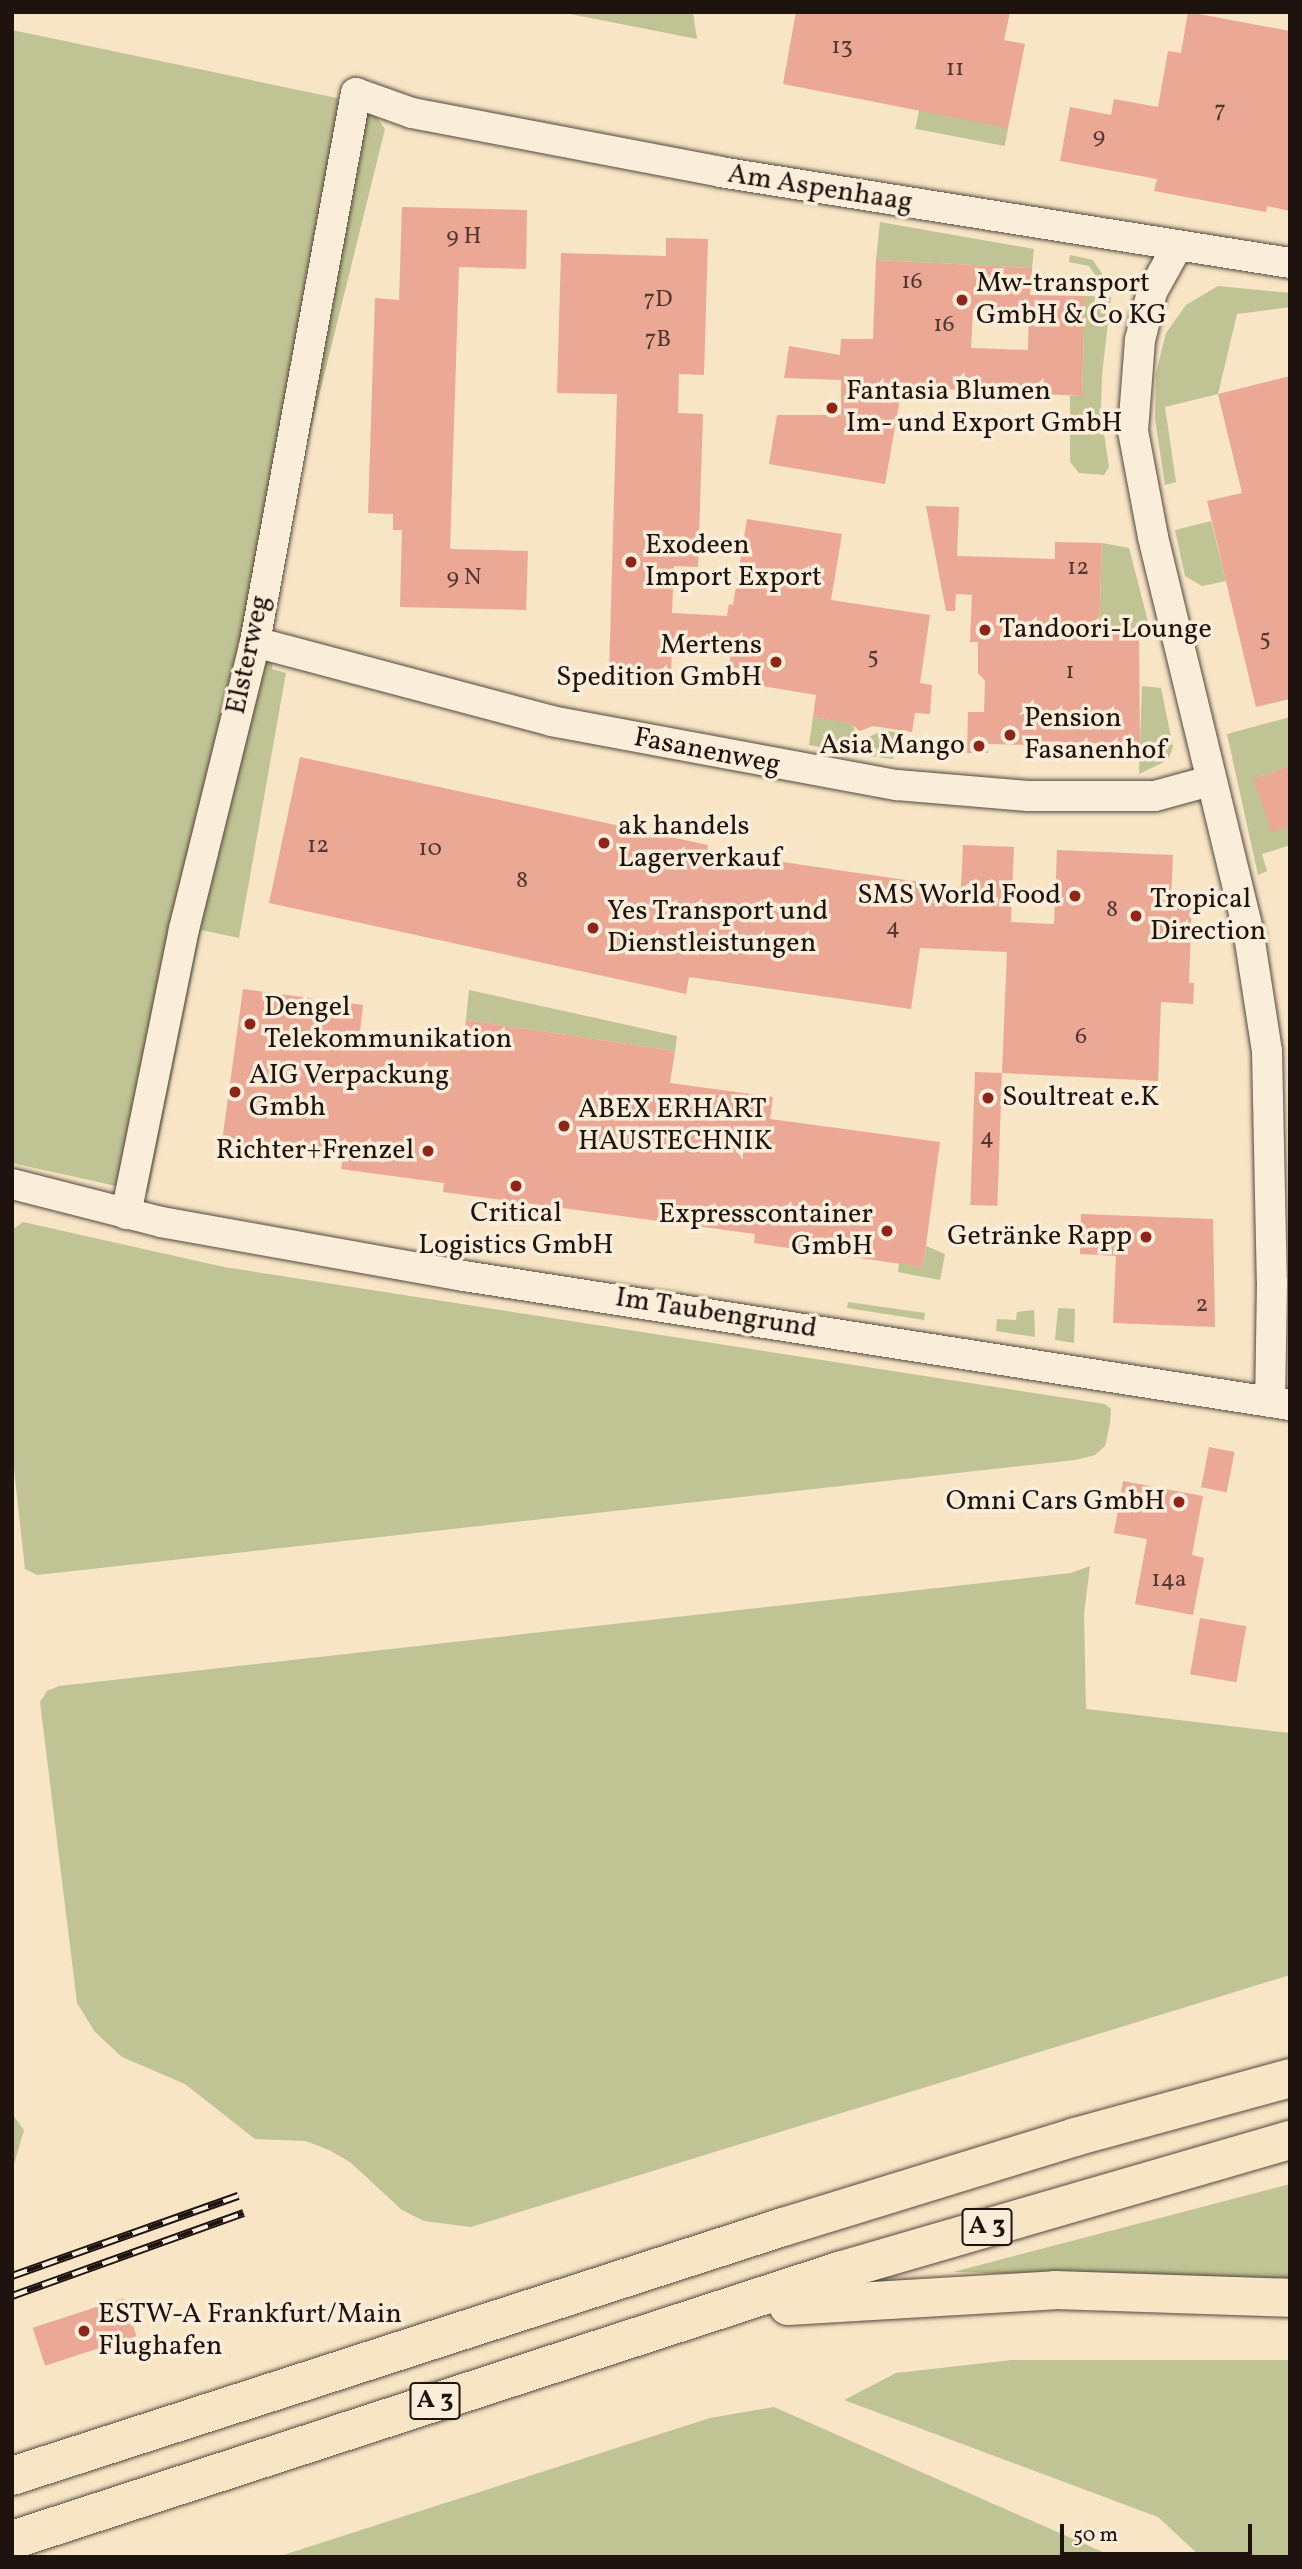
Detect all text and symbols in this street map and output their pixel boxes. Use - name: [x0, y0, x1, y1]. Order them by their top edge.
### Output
- house number: 13: [831, 34, 853, 62]
- house number: 11: [946, 56, 964, 84]
- house number: 7: [1214, 98, 1226, 126]
- house number: 9: [1093, 124, 1105, 152]
- street label: Am Aspenhaag: [725, 158, 915, 220]
- house number: 9 H: [446, 224, 482, 252]
- place label: Mw-transport GmbH & Co KG: [976, 267, 1167, 333]
- house number: 16: [901, 269, 923, 297]
- house number: 7D: [643, 287, 673, 315]
- marker: Mw-transport GmbH & Co KG: [954, 292, 970, 308]
- house number: 16: [933, 312, 955, 340]
- house number: 7B: [645, 327, 671, 355]
- place label: Fantasia Blumen Im- und Export GmbH: [846, 375, 1123, 441]
- marker: Fantasia Blumen Im- und Export GmbH: [824, 400, 840, 416]
- place label: Exodeen Import Export: [645, 529, 822, 595]
- marker: Exodeen Import Export: [623, 554, 639, 570]
- house number: 12: [1067, 555, 1089, 583]
- house number: 9 N: [446, 565, 482, 593]
- street label: Elsterweg: [220, 592, 278, 718]
- place label: Tandoori-Lounge: [999, 613, 1212, 647]
- marker: Tandoori-Lounge: [977, 622, 993, 638]
- house number: 5: [1259, 626, 1271, 654]
- place label: Mertens Spedition GmbH: [556, 629, 762, 695]
- house number: 5: [867, 644, 879, 672]
- marker: Mertens Spedition GmbH: [768, 654, 784, 670]
- house number: 1: [1065, 659, 1075, 687]
- place label: Pension Fasanenhof: [1024, 702, 1166, 768]
- street label: Fasanenweg: [631, 721, 783, 783]
- marker: Pension Fasanenhof: [1002, 727, 1018, 743]
- place label: Asia Mango: [819, 729, 965, 763]
- marker: Asia Mango: [971, 738, 987, 754]
- place label: ak handels Lagerverkauf: [618, 810, 781, 876]
- house number: 12: [307, 833, 329, 861]
- marker: ak handels Lagerverkauf: [596, 835, 612, 851]
- house number: 10: [418, 836, 442, 864]
- house number: 8: [516, 868, 528, 896]
- place label: SMS World Food: [856, 879, 1061, 913]
- place label: Tropical Direction: [1150, 883, 1266, 949]
- marker: SMS World Food: [1067, 888, 1083, 904]
- place label: Yes Transport und Dienstleistungen: [607, 895, 829, 961]
- house number: 8: [1106, 897, 1118, 925]
- marker: Tropical Direction: [1128, 908, 1144, 924]
- house number: 4: [886, 915, 900, 943]
- marker: Yes Transport und Dienstleistungen: [585, 920, 601, 936]
- place label: Dengel Telekommunikation: [264, 991, 512, 1057]
- marker: Dengel Telekommunikation: [242, 1016, 258, 1032]
- house number: 6: [1075, 1024, 1087, 1052]
- place label: AIG Verpackung Gmbh: [249, 1059, 450, 1125]
- place label: Soultreat e.K: [1002, 1081, 1159, 1115]
- marker: AIG Verpackung Gmbh: [227, 1084, 243, 1100]
- marker: Soultreat e.K: [980, 1090, 996, 1106]
- place label: ABEX ERHART HAUSTECHNIK: [578, 1093, 772, 1159]
- marker: ABEX ERHART HAUSTECHNIK: [556, 1118, 572, 1134]
- house number: 4: [980, 1125, 994, 1153]
- place label: Richter+Frenzel: [216, 1134, 414, 1168]
- marker: Richter+Frenzel: [420, 1143, 436, 1159]
- marker: Critical Logistics GmbH: [508, 1178, 524, 1194]
- place label: Critical Logistics GmbH: [418, 1197, 614, 1263]
- place label: Expresscontainer GmbH: [659, 1198, 873, 1264]
- place label: Getränke Rapp: [947, 1220, 1132, 1254]
- marker: Expresscontainer GmbH: [879, 1223, 895, 1239]
- marker: Getränke Rapp: [1138, 1229, 1154, 1245]
- street label: Im Taubengrund: [612, 1281, 820, 1347]
- house number: 2: [1196, 1292, 1208, 1320]
- place label: Omni Cars GmbH: [946, 1485, 1165, 1519]
- marker: Omni Cars GmbH: [1171, 1494, 1187, 1510]
- house number: 14a: [1151, 1567, 1187, 1595]
- road number: A 3: [961, 2204, 1013, 2250]
- place label: ESTW-A Frankfurt/Main Flughafen: [98, 2298, 402, 2364]
- marker: ESTW-A Frankfurt/Main Flughafen: [76, 2323, 92, 2339]
- road number: A 3: [409, 2378, 461, 2424]
- scale bar: [1064, 2510, 1256, 2554]
- text: 50 m: [1073, 2521, 1118, 2550]

